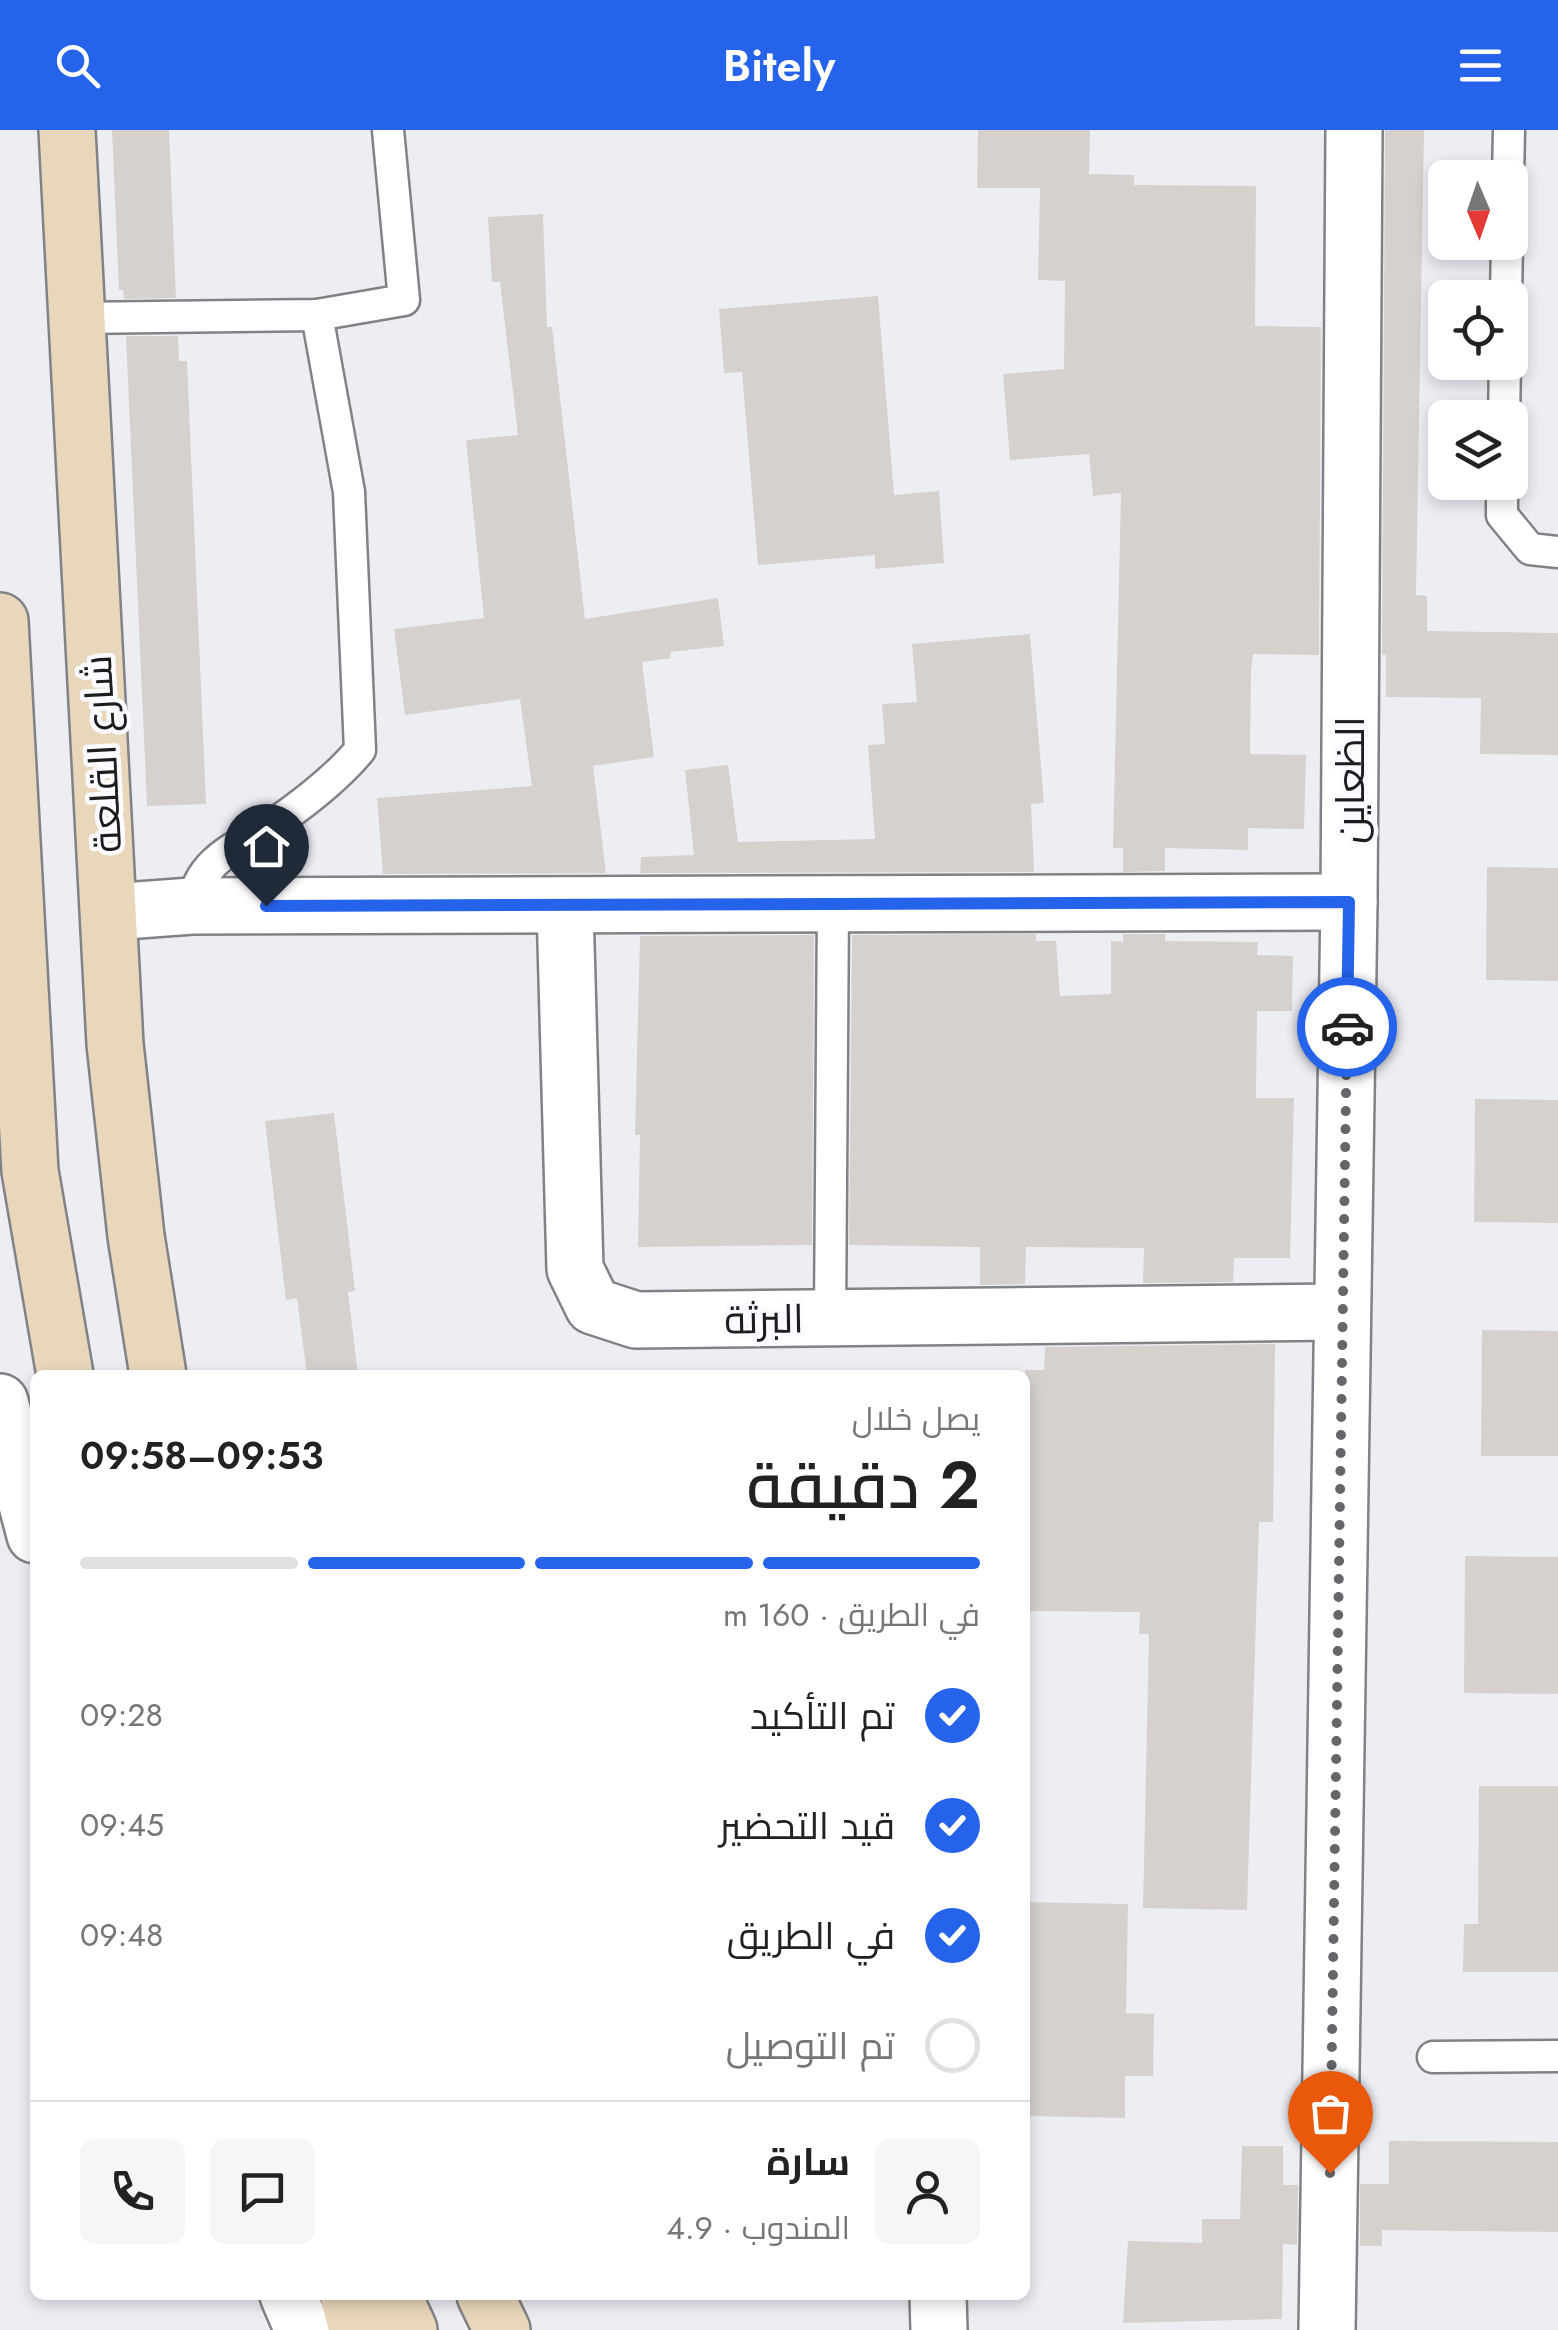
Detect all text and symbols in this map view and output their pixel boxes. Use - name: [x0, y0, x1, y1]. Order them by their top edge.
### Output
- text: Bitely: [723, 33, 835, 98]
- icon: search: [50, 38, 105, 93]
- icon: menu: [1453, 38, 1508, 93]
- north arrow: [1428, 160, 1528, 260]
- map controls: [1428, 160, 1528, 500]
- button: locate: [1428, 280, 1528, 380]
- button: layers: [1428, 400, 1528, 500]
- street label: شارع القلعة: [68, 654, 136, 854]
- street label: الظعاين: [1321, 716, 1379, 844]
- pin: [224, 804, 309, 907]
- icon: home: [239, 819, 294, 874]
- courier: [1297, 977, 1397, 1077]
- icon: car: [1320, 1000, 1375, 1055]
- street label: البرثة: [724, 1289, 804, 1349]
- text: يصل خلال: [852, 1396, 980, 1442]
- text: 09:53–09:58: [80, 1428, 323, 1483]
- text: 2 دقيقة: [747, 1438, 980, 1532]
- text: في الطريق · 160 m: [723, 1592, 980, 1638]
- text: تم التأكيد: [750, 1688, 895, 1743]
- icon: check: [925, 1688, 980, 1743]
- text: 09:28: [80, 1692, 163, 1738]
- text: قيد التحضير: [719, 1798, 895, 1853]
- icon: check: [925, 1798, 980, 1853]
- text: 09:45: [80, 1802, 164, 1848]
- text: في الطريق: [727, 1908, 895, 1963]
- icon: check: [925, 1908, 980, 1963]
- text: 09:48: [80, 1912, 163, 1958]
- text: تم التوصيل: [726, 2018, 895, 2073]
- pin: [1288, 2071, 1373, 2174]
- icon: bag: [1303, 2086, 1358, 2141]
- text: سارة: [767, 2134, 850, 2189]
- button: phone: [80, 2139, 185, 2244]
- button: chat: [210, 2139, 315, 2244]
- button: person: [875, 2139, 980, 2244]
- text: المندوب · 4.9: [666, 2205, 850, 2251]

